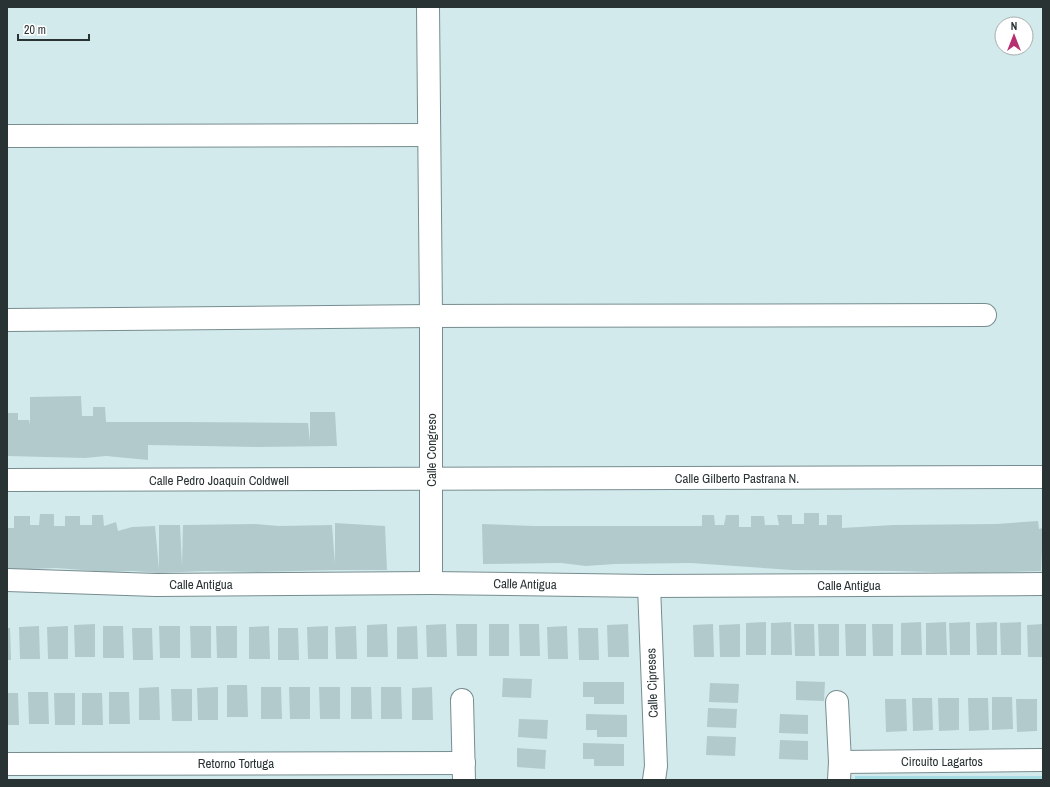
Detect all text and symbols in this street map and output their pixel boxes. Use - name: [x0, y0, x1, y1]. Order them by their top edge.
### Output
- scale bar: [18, 16, 89, 42]
- north arrow: [994, 16, 1034, 56]
- text: N: [1011, 19, 1017, 33]
- text: 20 m: [24, 22, 46, 38]
- street label: Calle Congreso: [423, 413, 440, 487]
- street label: Calle Gilberto Pastrana N.: [675, 470, 799, 487]
- street label: Calle Pedro Joaquín Coldwell: [149, 472, 289, 489]
- street label: Calle Antigua: [493, 575, 557, 593]
- street label: Calle Antigua: [169, 576, 233, 593]
- street label: Calle Antigua: [817, 577, 881, 594]
- street label: Calle Cipreses: [642, 648, 662, 718]
- street label: Circuito Lagartos: [901, 753, 983, 770]
- street label: Retorno Tortuga: [198, 755, 274, 772]

